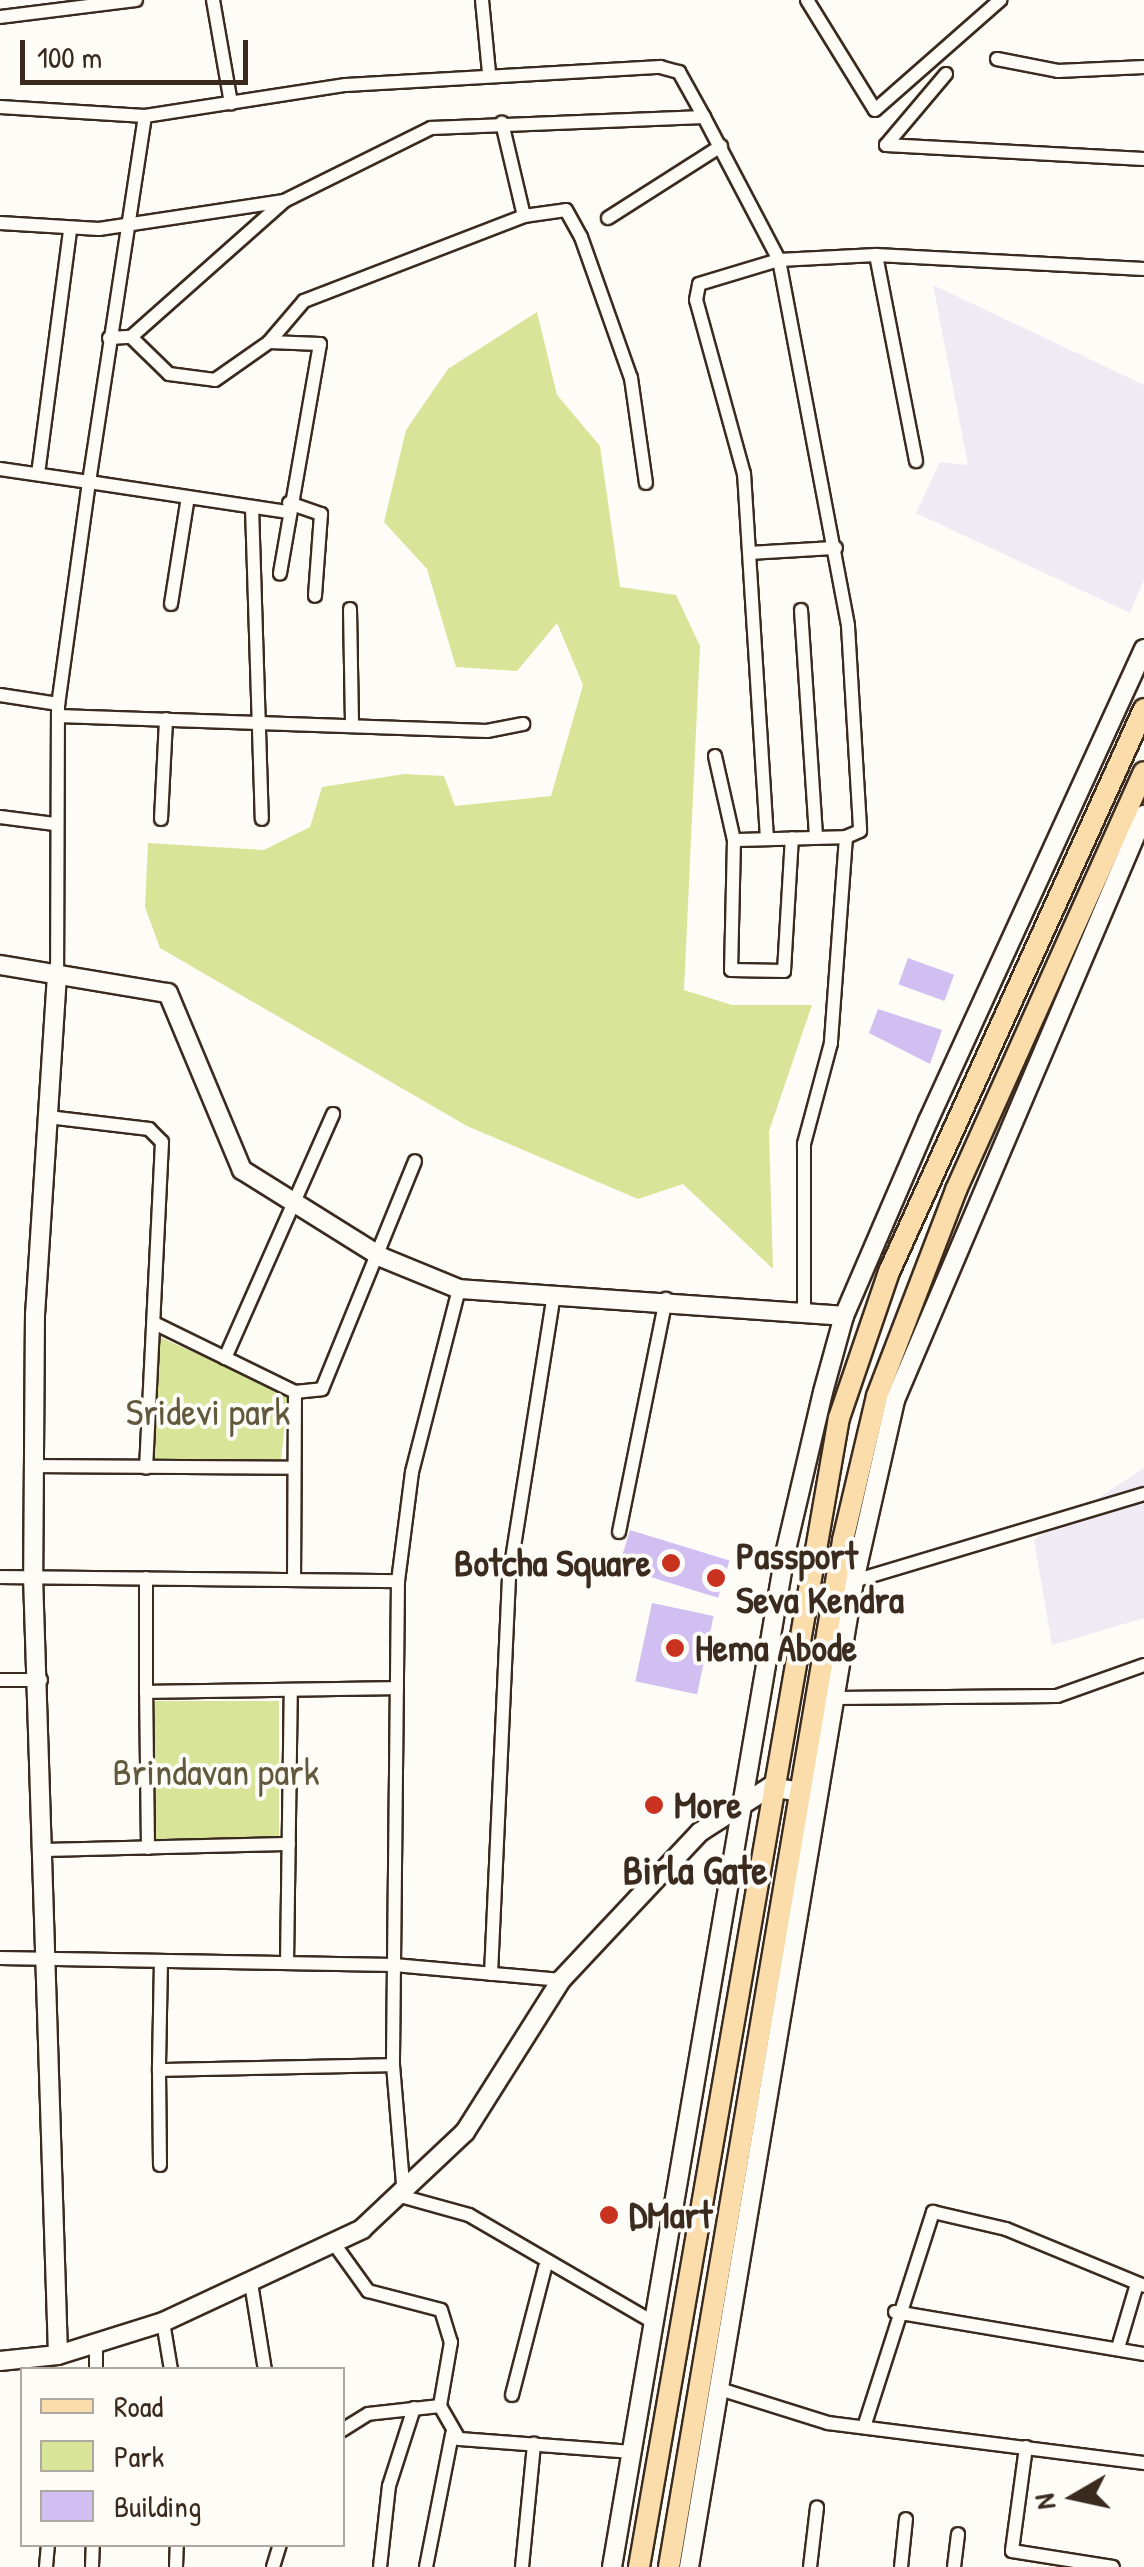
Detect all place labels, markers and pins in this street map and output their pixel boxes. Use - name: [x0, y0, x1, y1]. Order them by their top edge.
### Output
- place label: Passport Seva Kendra: [736, 1533, 904, 1622]
- place label: Botcha Square: [454, 1540, 651, 1586]
- marker: Botcha Square: [660, 1552, 682, 1574]
- marker: Passport Seva Kendra: [705, 1567, 727, 1589]
- place label: Hema Abode: [695, 1625, 857, 1671]
- marker: Hema Abode: [664, 1637, 686, 1659]
- place label: More: [674, 1782, 742, 1828]
- marker: More: [643, 1794, 665, 1816]
- place label: DMart: [629, 2192, 712, 2238]
- marker: DMart: [598, 2204, 620, 2226]

